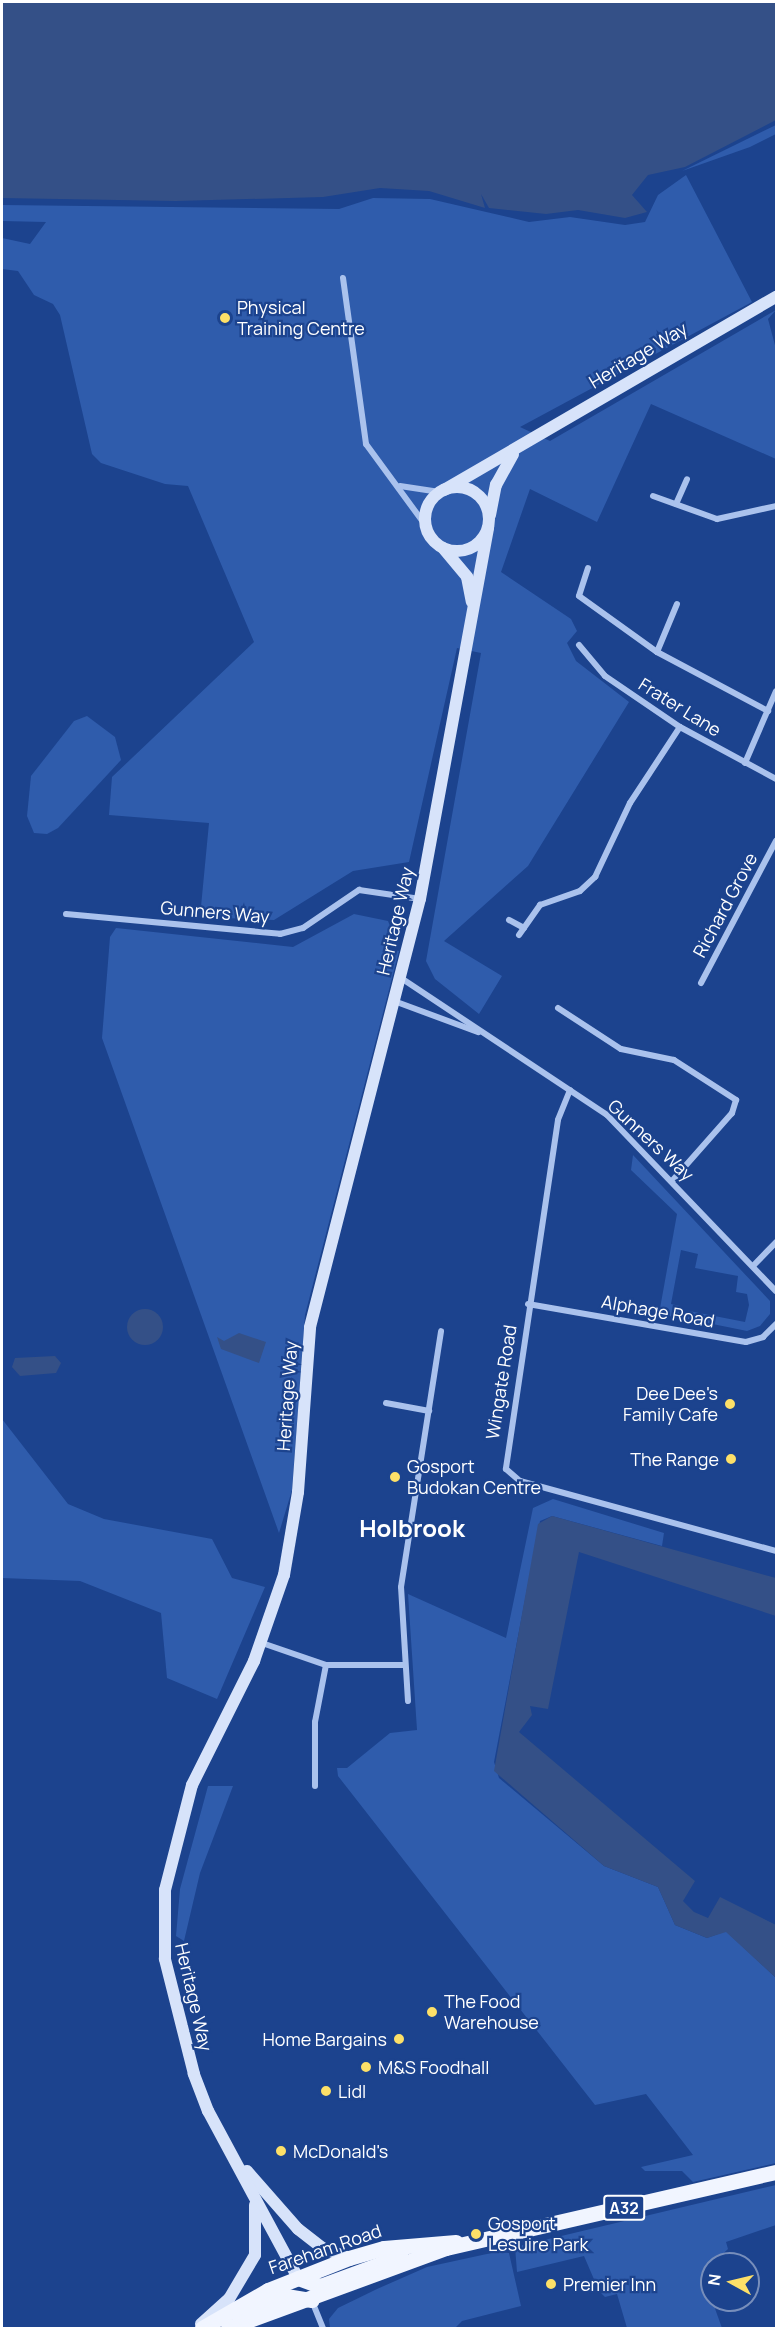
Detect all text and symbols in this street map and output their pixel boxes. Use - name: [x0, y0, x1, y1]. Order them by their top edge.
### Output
- place label: Physical Training Centre: [237, 297, 365, 340]
- marker: Physical Training Centre: [218, 311, 232, 325]
- street label: Heritage Way: [585, 317, 691, 393]
- street label: Frater Lane: [635, 673, 725, 741]
- street label: Richard Grove: [688, 849, 762, 961]
- street label: Heritage Way: [372, 865, 418, 977]
- street label: Gunners Way: [160, 896, 270, 928]
- street label: Gunners Way: [604, 1095, 698, 1185]
- street label: Alphage Road: [600, 1290, 716, 1332]
- street label: Wingate Road: [481, 1323, 521, 1441]
- street label: Heritage Way: [272, 1340, 302, 1452]
- place label: Dee Dee's Family Cafe: [623, 1383, 718, 1426]
- marker: Dee Dee's Family Cafe: [723, 1397, 737, 1411]
- place label: The Range: [630, 1448, 719, 1470]
- marker: The Range: [724, 1452, 738, 1466]
- place label: Gosport Budokan Centre: [407, 1456, 541, 1498]
- marker: Gosport Budokan Centre: [388, 1470, 402, 1484]
- district label: Holbrook: [359, 1514, 465, 1542]
- street label: Heritage Way: [171, 1941, 217, 2053]
- place label: The Food Warehouse: [444, 1991, 539, 2034]
- marker: The Food Warehouse: [425, 2005, 439, 2019]
- place label: Home Bargains: [263, 2028, 387, 2050]
- marker: Home Bargains: [392, 2032, 406, 2046]
- place label: M&S Foodhall: [378, 2056, 489, 2078]
- marker: M&S Foodhall: [359, 2060, 373, 2074]
- place label: Lidl: [338, 2080, 366, 2102]
- marker: Lidl: [319, 2084, 333, 2098]
- place label: McDonald's: [293, 2140, 388, 2162]
- marker: McDonald's: [274, 2144, 288, 2158]
- road number: A32: [603, 2195, 645, 2221]
- place label: Gosport Lesuire Park: [488, 2213, 588, 2256]
- street label: Fareham Road: [266, 2220, 384, 2278]
- marker: Gosport Lesuire Park: [469, 2227, 483, 2241]
- north arrow: [700, 2252, 760, 2312]
- place label: Premier Inn: [563, 2273, 656, 2295]
- text: N: [702, 2273, 726, 2287]
- marker: Premier Inn: [544, 2277, 558, 2291]

